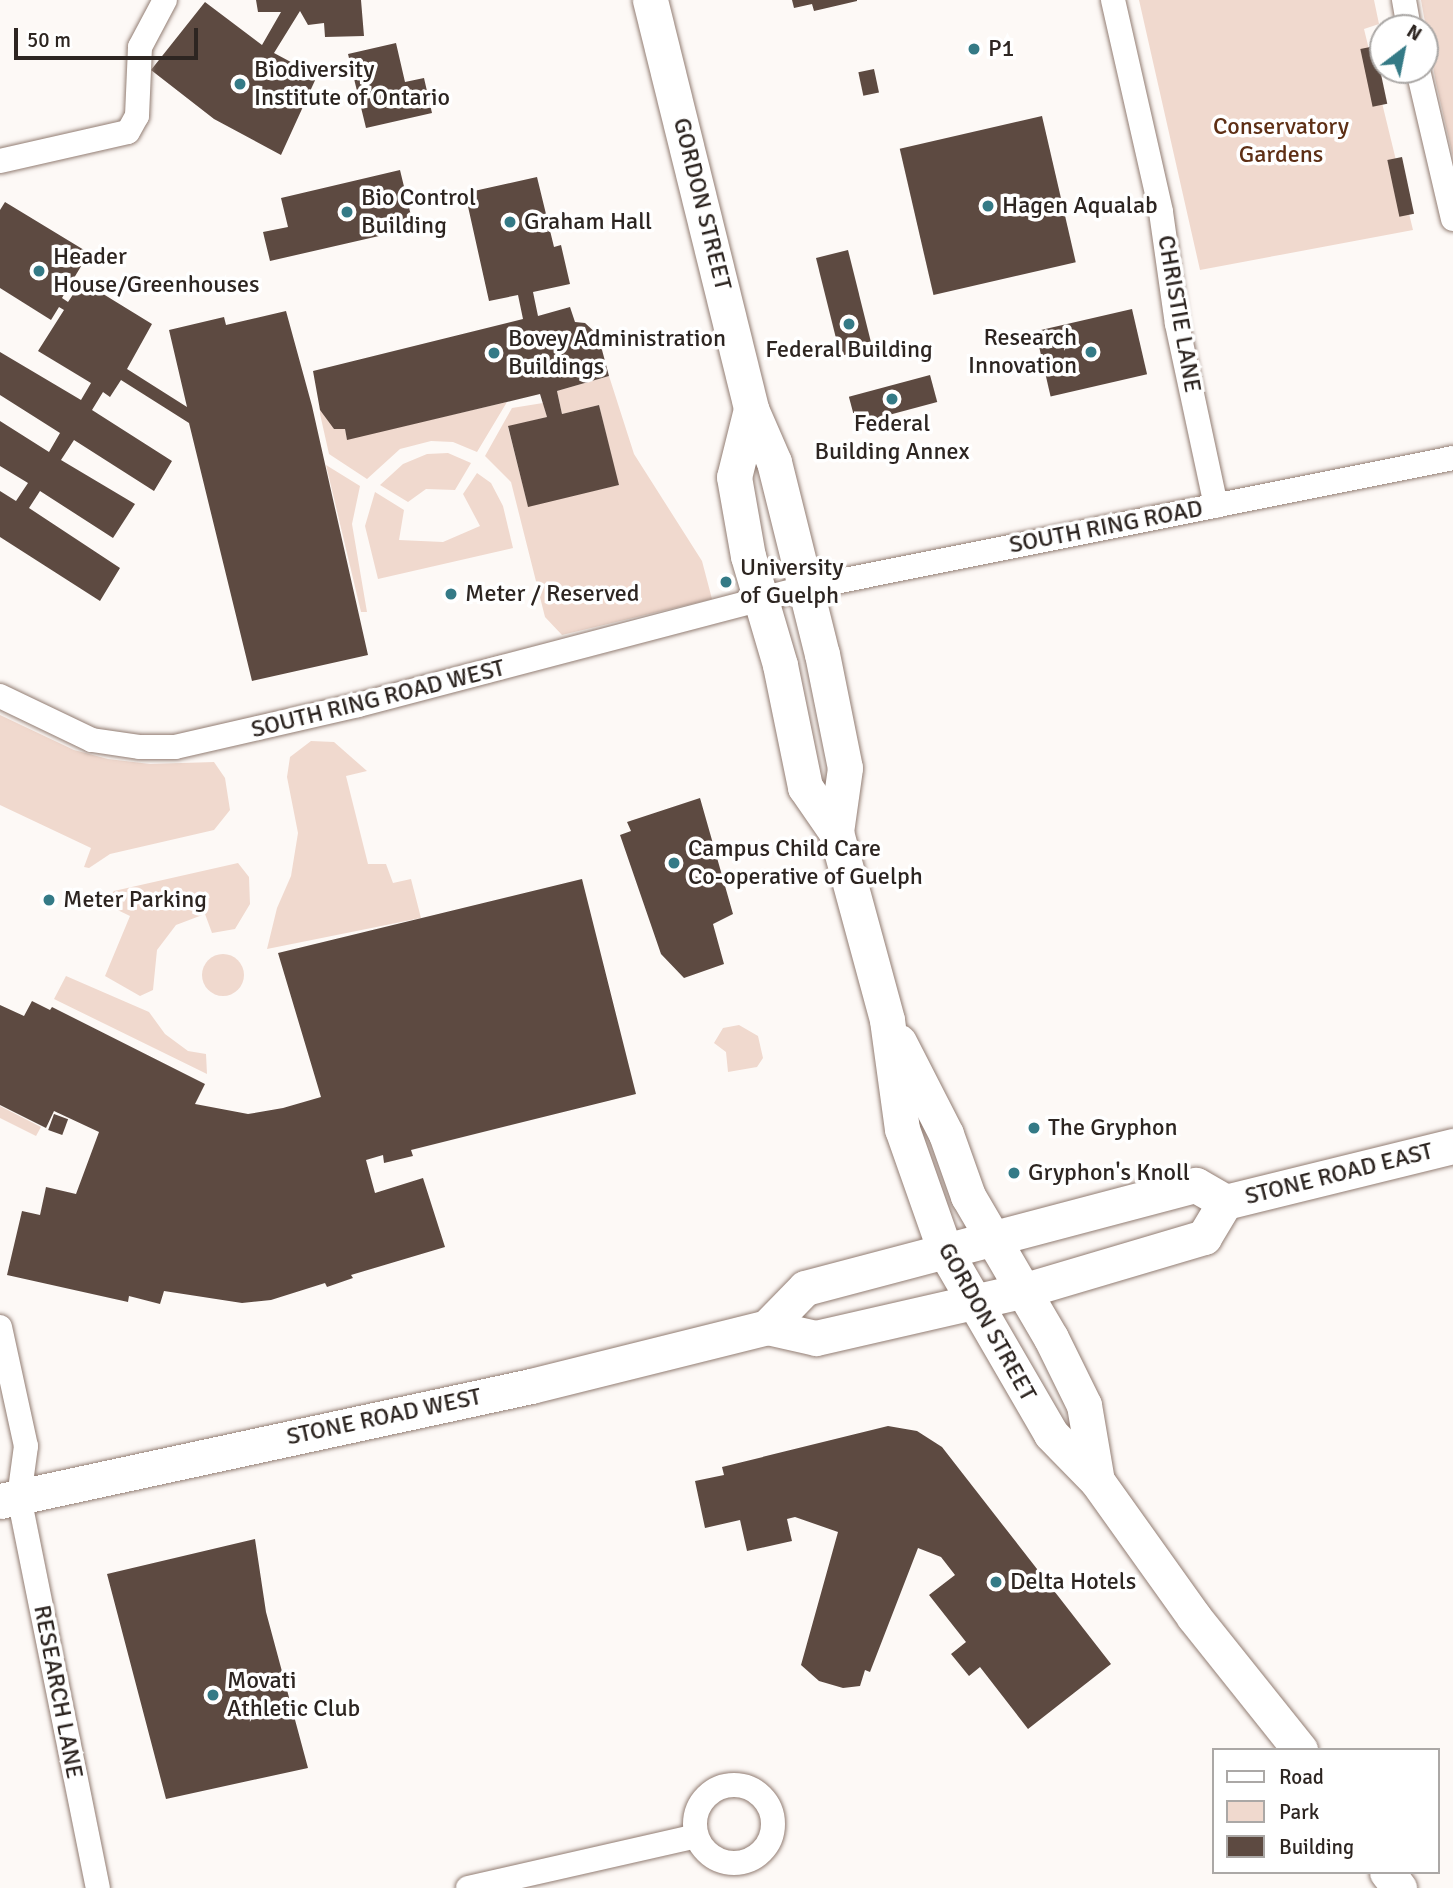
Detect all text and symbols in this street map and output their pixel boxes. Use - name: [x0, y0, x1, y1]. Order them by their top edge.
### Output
- scale bar: [18, 14, 201, 58]
- north arrow: [1369, 14, 1439, 84]
- text: N: [1402, 19, 1426, 47]
- text: 50 m: [27, 27, 71, 53]
- place label: P1: [988, 35, 1015, 63]
- marker: P1: [966, 41, 982, 57]
- place label: Biodiversity Institute of Ontario: [254, 56, 450, 112]
- marker: Biodiversity Institute of Ontario: [232, 76, 248, 92]
- park label: Conservatory Gardens: [1213, 113, 1349, 169]
- street label: GORDON STREET: [667, 115, 737, 293]
- place label: Bio Control Building: [361, 184, 476, 240]
- place label: Hagen Aqualab: [1002, 192, 1158, 220]
- marker: Hagen Aqualab: [980, 198, 996, 214]
- marker: Bio Control Building: [339, 204, 355, 220]
- place label: Graham Hall: [524, 208, 652, 236]
- marker: Graham Hall: [502, 214, 518, 230]
- street label: CHRISTIE LANE: [1151, 233, 1207, 395]
- place label: Header House/Greenhouses: [53, 243, 259, 299]
- marker: Header House/Greenhouses: [31, 263, 47, 279]
- marker: Federal Building: [841, 316, 857, 332]
- place label: Research Innovation: [968, 324, 1077, 380]
- place label: Bovey Administration Buildings: [508, 325, 726, 381]
- place label: Federal Building: [765, 336, 933, 364]
- marker: Research Innovation: [1083, 344, 1099, 360]
- marker: Bovey Administration Buildings: [486, 345, 502, 361]
- marker: Federal Building Annex: [884, 391, 900, 407]
- place label: Federal Building Annex: [814, 410, 970, 466]
- street label: SOUTH RING ROAD: [1007, 494, 1205, 560]
- place label: University of Guelph: [740, 554, 844, 610]
- marker: University of Guelph: [718, 574, 734, 590]
- place label: Meter / Reserved: [465, 580, 640, 608]
- marker: Meter / Reserved: [443, 586, 459, 602]
- street label: SOUTH RING ROAD WEST: [248, 654, 508, 744]
- place label: Campus Child Care Co-operative of Guelph: [688, 835, 923, 891]
- marker: Campus Child Care Co-operative of Guelph: [666, 855, 682, 871]
- place label: Meter Parking: [63, 886, 207, 914]
- marker: Meter Parking: [41, 892, 57, 908]
- place label: The Gryphon: [1048, 1114, 1178, 1142]
- marker: The Gryphon: [1026, 1120, 1042, 1136]
- street label: STONE ROAD EAST: [1242, 1137, 1436, 1211]
- place label: Gryphon's Knoll: [1028, 1159, 1190, 1187]
- marker: Gryphon's Knoll: [1006, 1165, 1022, 1181]
- street label: GORDON STREET: [932, 1238, 1042, 1406]
- street label: STONE ROAD WEST: [284, 1382, 484, 1452]
- place label: Delta Hotels: [1010, 1568, 1136, 1596]
- marker: Delta Hotels: [988, 1574, 1004, 1590]
- street label: RESEARCH LANE: [27, 1603, 89, 1781]
- place label: Movati Athletic Club: [227, 1667, 360, 1723]
- marker: Movati Athletic Club: [205, 1687, 221, 1703]
- legend: [1212, 1748, 1439, 1874]
- text: Road: [1279, 1764, 1324, 1790]
- text: Park: [1279, 1799, 1319, 1825]
- text: Building: [1279, 1834, 1354, 1860]

